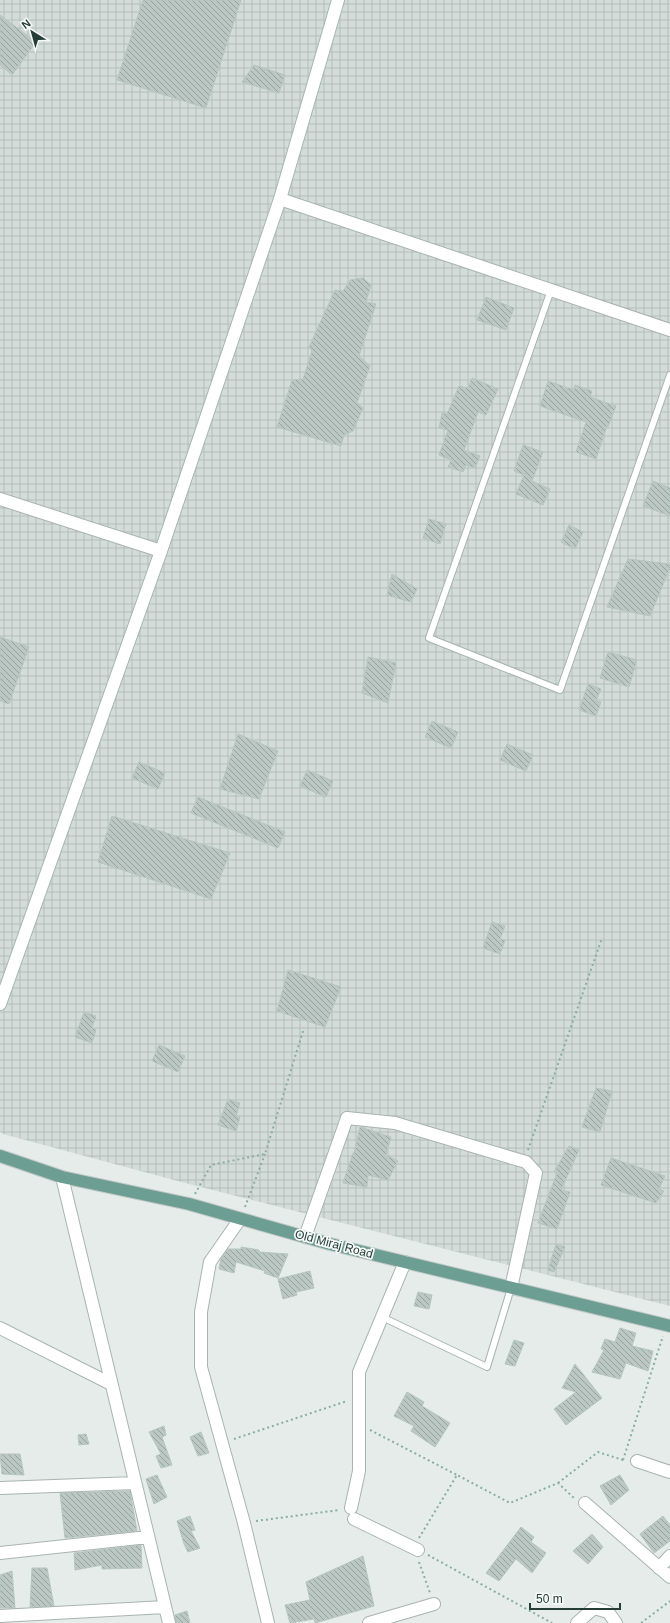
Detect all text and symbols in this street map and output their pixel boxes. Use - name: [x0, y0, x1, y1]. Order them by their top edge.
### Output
- north arrow: [12, 12, 52, 52]
- text: N: [19, 17, 33, 31]
- street label: Old Miraj Road: [294, 1227, 374, 1261]
- scale bar: [530, 1585, 620, 1611]
- text: 50 m: [536, 1592, 563, 1606]

